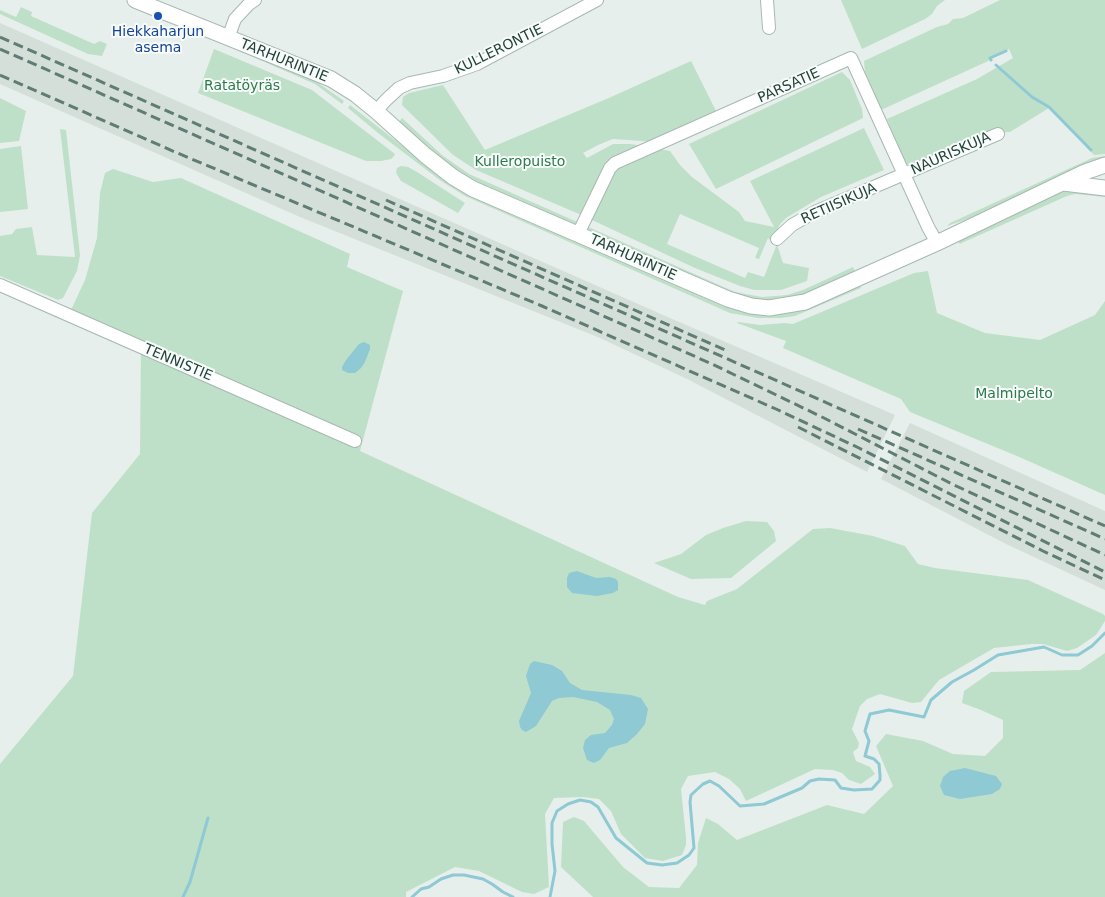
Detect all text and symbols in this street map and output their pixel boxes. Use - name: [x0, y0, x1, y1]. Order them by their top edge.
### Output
- marker: Hiekkaharjun asema: [152, 10, 164, 22]
- street label: KULLERONTIE: [452, 21, 546, 79]
- place label: Hiekkaharjun asema: [112, 24, 204, 56]
- street label: TARHURINTIE: [238, 36, 330, 86]
- street label: PARSATIE: [755, 65, 823, 107]
- park label: Ratatöyräs: [204, 78, 280, 94]
- street label: NAURISKUJA: [909, 129, 993, 179]
- park label: Kulleropuisto: [475, 154, 565, 170]
- street label: RETIISIKUJA: [799, 180, 879, 228]
- street label: TARHURINTIE: [587, 231, 679, 285]
- street label: TENNISTIE: [141, 341, 215, 385]
- park label: Malmipelto: [975, 386, 1053, 402]

